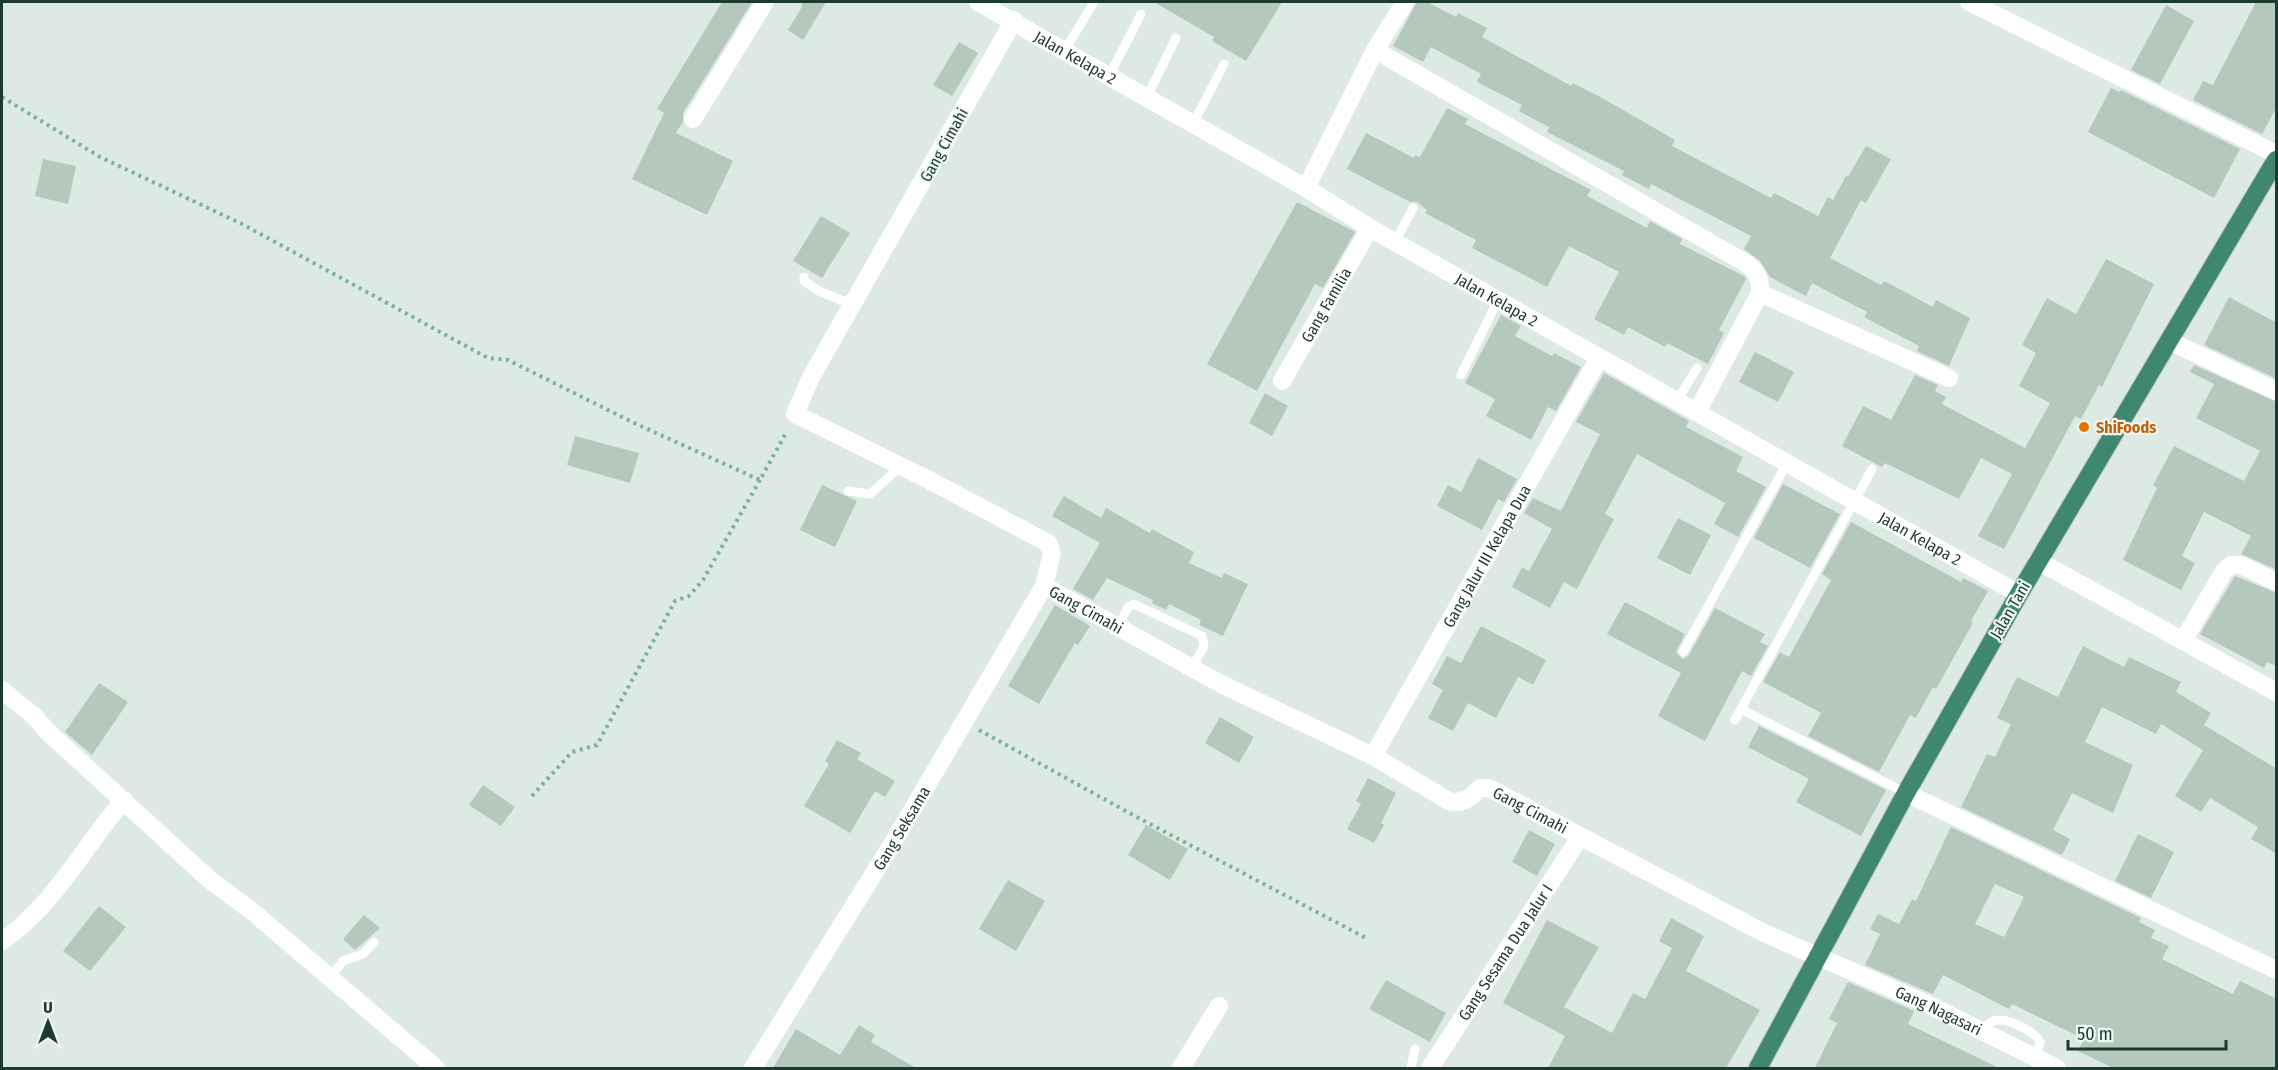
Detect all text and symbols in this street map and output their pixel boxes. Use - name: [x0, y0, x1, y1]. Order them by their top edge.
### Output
- street label: Jalan Kelapa 2: [1031, 26, 1120, 88]
- street label: Gang Cimahi: [916, 105, 972, 185]
- street label: Gang Familia: [1297, 264, 1355, 345]
- street label: Jalan Kelapa 2: [1452, 269, 1541, 330]
- place label: ShiFoods: [2096, 418, 2156, 437]
- marker: ShiFoods: [2077, 420, 2091, 434]
- street label: Gang Jalur III Kelapa Dua: [1439, 481, 1535, 631]
- street label: Jalan Kelapa 2: [1876, 507, 1965, 569]
- street label: Jalan Tani: [1986, 578, 2034, 642]
- street label: Gang Cimahi: [1046, 581, 1127, 637]
- street label: Gang Seksama: [869, 782, 934, 874]
- street label: Gang Cimahi: [1490, 782, 1571, 837]
- street label: Gang Sesama Dua Jalur I: [1454, 881, 1556, 1024]
- street label: Gang Nagasari: [1893, 982, 1985, 1039]
- north arrow: [18, 992, 78, 1052]
- text: U: [43, 998, 53, 1017]
- scale bar: [2068, 1013, 2226, 1051]
- text: 50 m: [2077, 1023, 2113, 1045]

